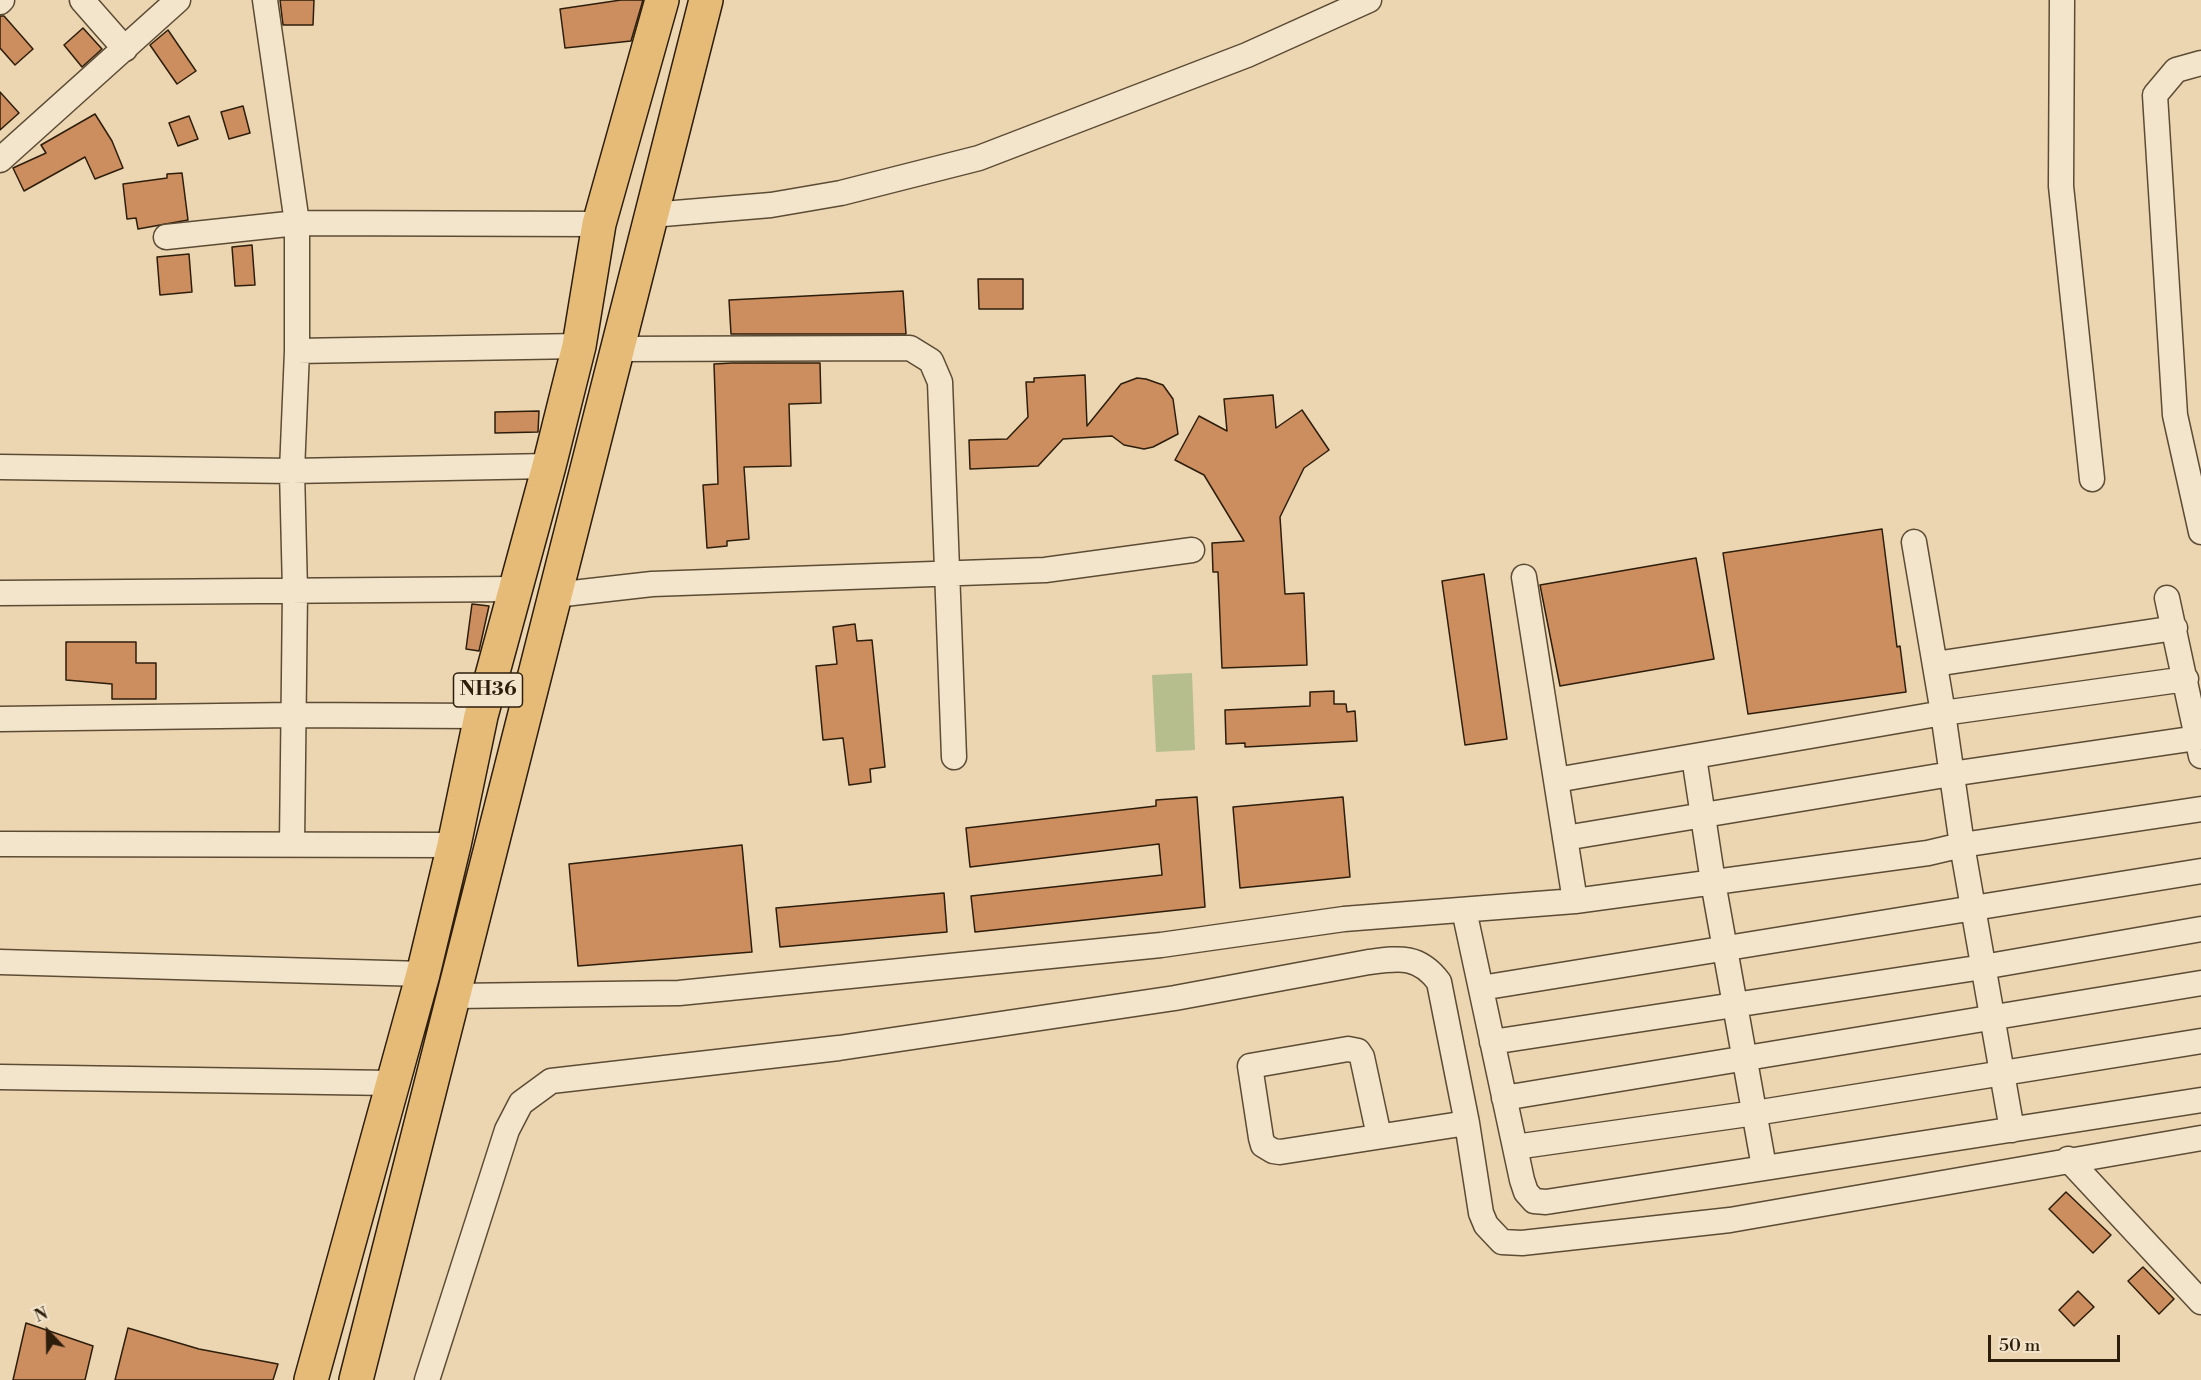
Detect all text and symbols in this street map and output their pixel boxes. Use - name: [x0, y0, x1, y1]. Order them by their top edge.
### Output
- road number: NH36: [454, 673, 522, 707]
- north arrow: [18, 1302, 78, 1362]
- text: N: [32, 1304, 51, 1327]
- scale bar: [1991, 1323, 2123, 1361]
- text: 50 m: [1999, 1334, 2040, 1357]

